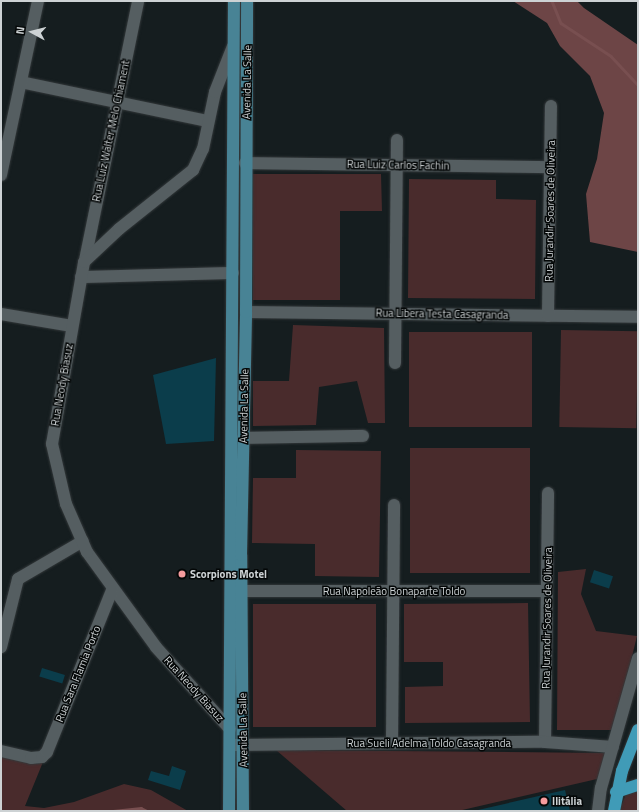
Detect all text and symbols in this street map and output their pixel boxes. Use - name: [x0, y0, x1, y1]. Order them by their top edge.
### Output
- north arrow: [12, 12, 52, 52]
- text: N: [12, 26, 28, 35]
- street label: Avenida La Salle: [240, 45, 254, 119]
- street label: Rua Luiz Walter Melo Chiament: [90, 59, 132, 203]
- street label: Rua Jurandir Soares de Oliveira: [542, 140, 558, 282]
- street label: Rua Luiz Carlos Fachin: [347, 158, 449, 172]
- street label: Rua Libera Testa Casagranda: [375, 306, 509, 322]
- street label: Rua Neody Biasuz: [48, 343, 76, 427]
- street label: Avenida La Salle: [237, 369, 251, 443]
- street label: Rua Jurandir Soares de Oliveira: [539, 547, 555, 689]
- place label: Scorpions Motel: [190, 567, 267, 581]
- marker: Scorpions Motel: [177, 569, 187, 579]
- street label: Rua Napoleão Bonaparte Toldo: [323, 584, 465, 598]
- street label: Rua Sara Flamia Porto: [53, 624, 103, 724]
- street label: Rua Neody Biasuz: [161, 654, 227, 724]
- street label: Avenida La Salle: [236, 693, 250, 767]
- street label: Rua Sueli Adelma Toldo Casagranda: [347, 736, 511, 750]
- place label: Ilitália: [552, 794, 582, 808]
- marker: Ilitália: [539, 796, 549, 806]

